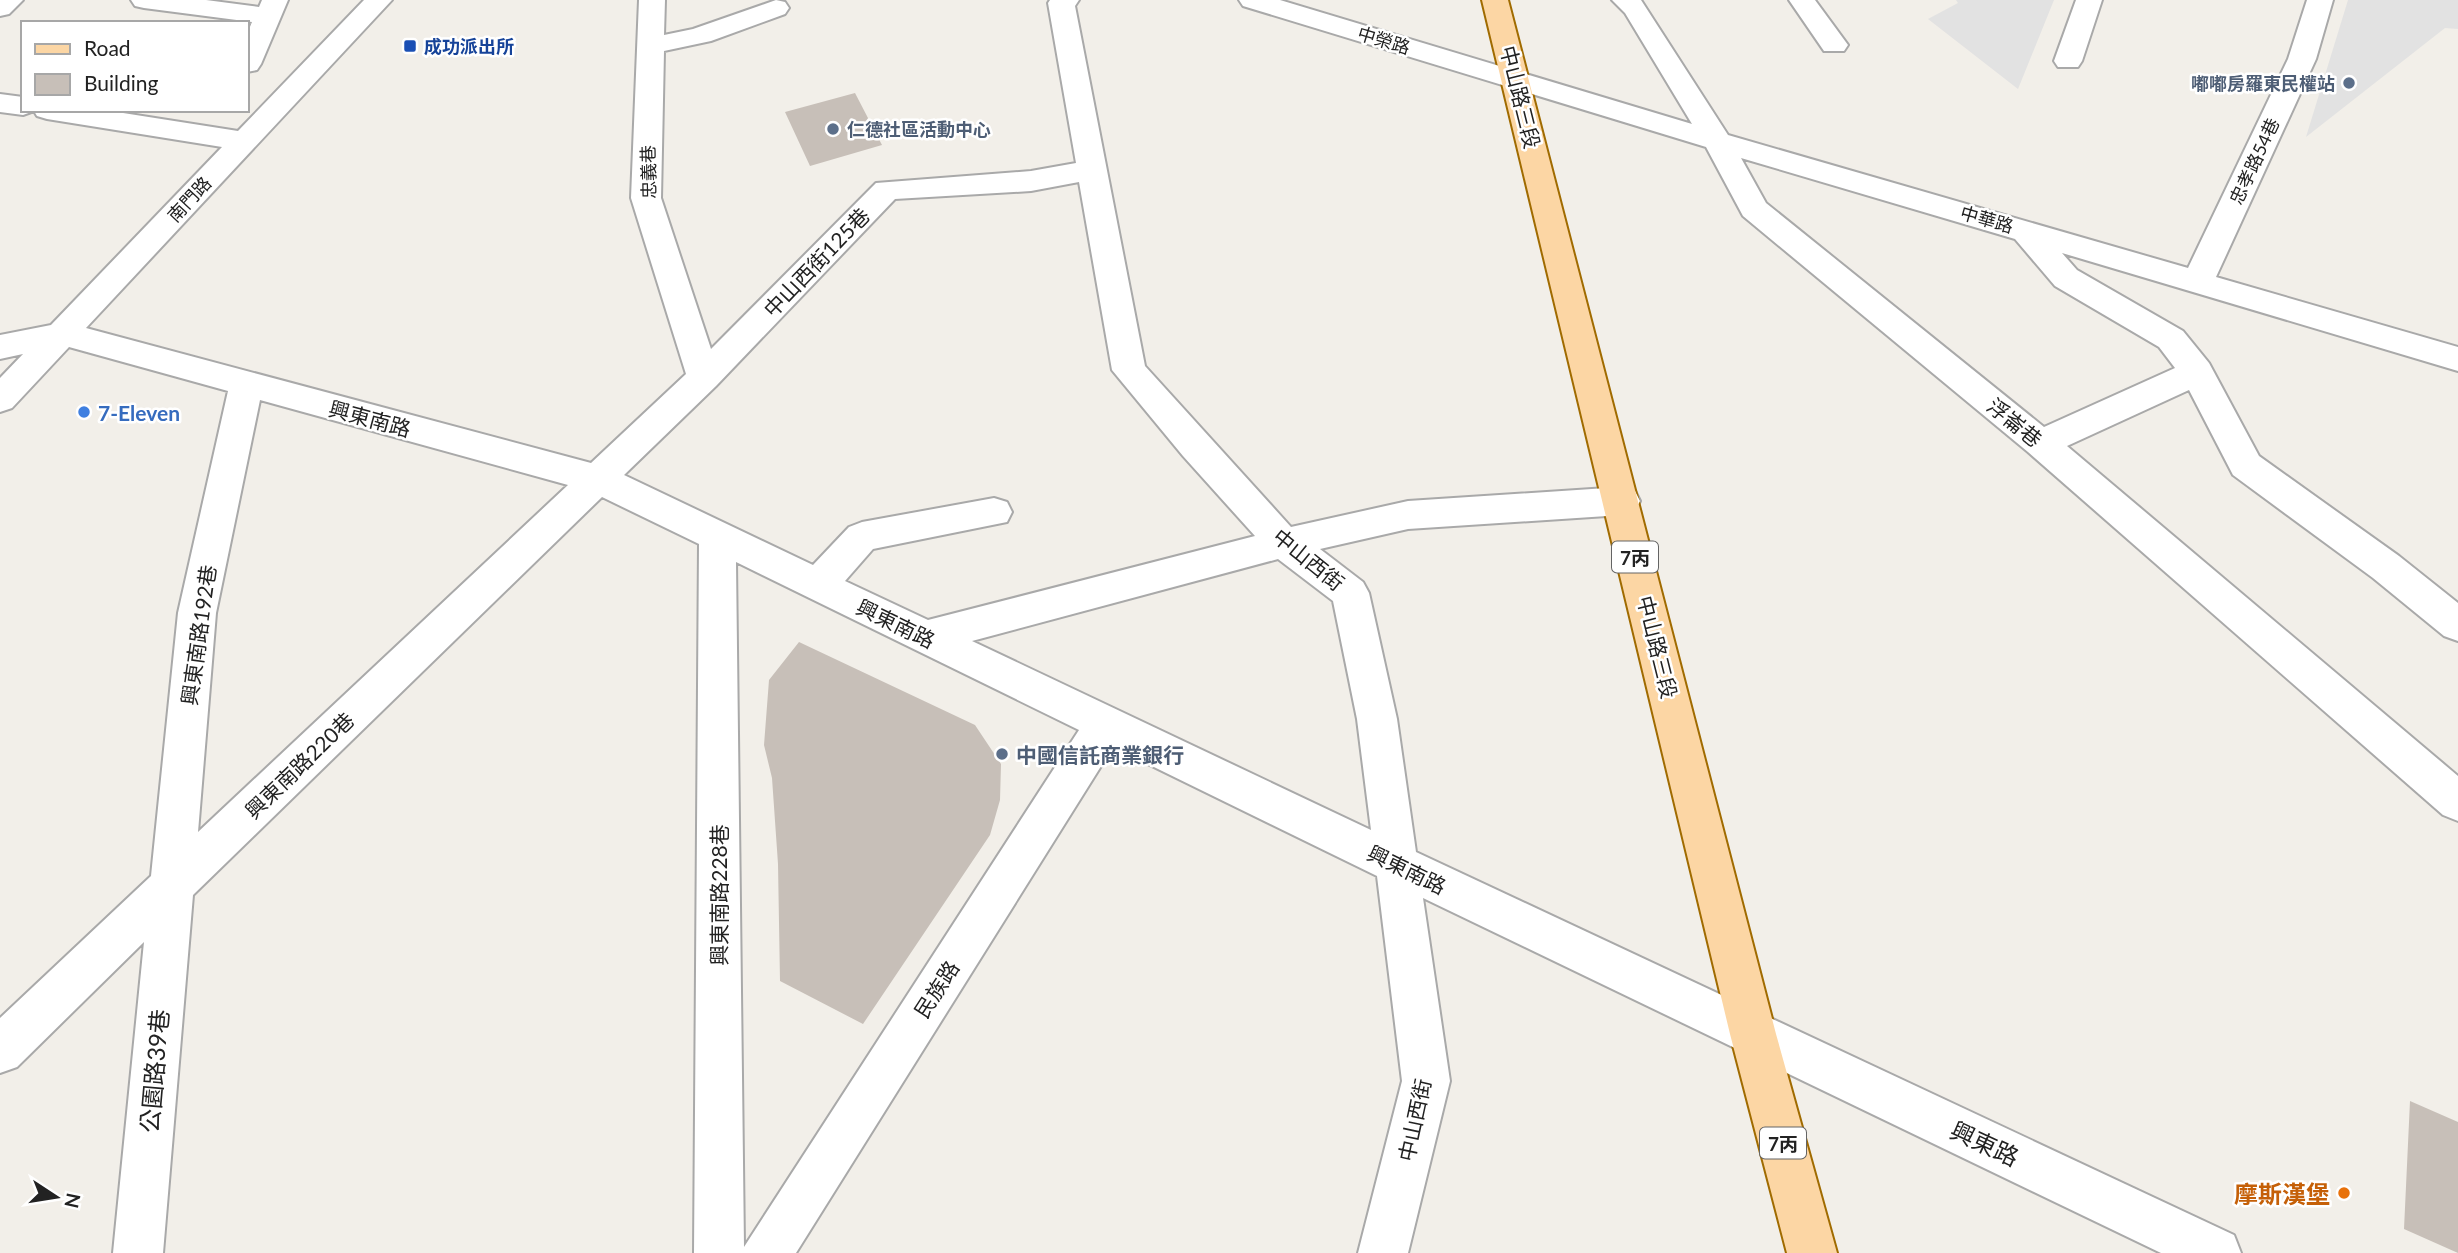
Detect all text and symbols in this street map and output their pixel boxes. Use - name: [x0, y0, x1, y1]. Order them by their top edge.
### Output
- legend: [21, 21, 248, 112]
- street label: 中榮路: [1355, 22, 1413, 58]
- text: Road: [84, 35, 131, 60]
- place label: 成功派出所: [424, 35, 514, 57]
- marker: 成功派出所: [402, 38, 418, 54]
- street label: 中山路三段: [1496, 43, 1546, 151]
- text: Building: [84, 70, 159, 95]
- place label: 嘟嘟房羅東民權站: [2191, 72, 2335, 94]
- marker: 嘟嘟房羅東民權站: [2341, 75, 2357, 91]
- street label: 忠孝路54巷: [2224, 114, 2284, 208]
- place label: 仁德社區活動中心: [847, 118, 991, 140]
- marker: 仁德社區活動中心: [825, 121, 841, 137]
- street label: 忠義巷: [637, 145, 659, 199]
- street label: 南門路: [163, 172, 215, 226]
- street label: 中華路: [1958, 201, 2016, 237]
- street label: 中山西街125巷: [758, 202, 874, 322]
- street label: 浮崙巷: [1983, 392, 2047, 452]
- street label: 興東南路: [326, 395, 414, 441]
- place label: 7-Eleven: [98, 400, 180, 425]
- marker: 7-Eleven: [76, 404, 92, 420]
- street label: 中山西街: [1268, 523, 1350, 595]
- road number: 7丙: [1612, 542, 1658, 572]
- street label: 興東南路192巷: [176, 563, 220, 707]
- street label: 興東南路: [853, 593, 939, 653]
- street label: 中山路三段: [1633, 593, 1683, 701]
- street label: 興東南路220巷: [239, 707, 359, 823]
- place label: 中國信託商業銀行: [1016, 742, 1184, 767]
- marker: 中國信託商業銀行: [994, 746, 1010, 762]
- street label: 興東南路228巷: [706, 824, 731, 966]
- street label: 興東南路: [1364, 839, 1450, 899]
- street label: 民族路: [908, 956, 964, 1022]
- street label: 公園路39巷: [134, 1008, 174, 1134]
- street label: 中山西街: [1393, 1076, 1435, 1164]
- street label: 興東路: [1946, 1115, 2024, 1171]
- road number: 7丙: [1760, 1128, 1806, 1158]
- north arrow: [21, 1162, 91, 1232]
- place label: 摩斯漢堡: [2234, 1179, 2330, 1208]
- marker: 摩斯漢堡: [2336, 1185, 2352, 1201]
- text: N: [60, 1191, 86, 1210]

